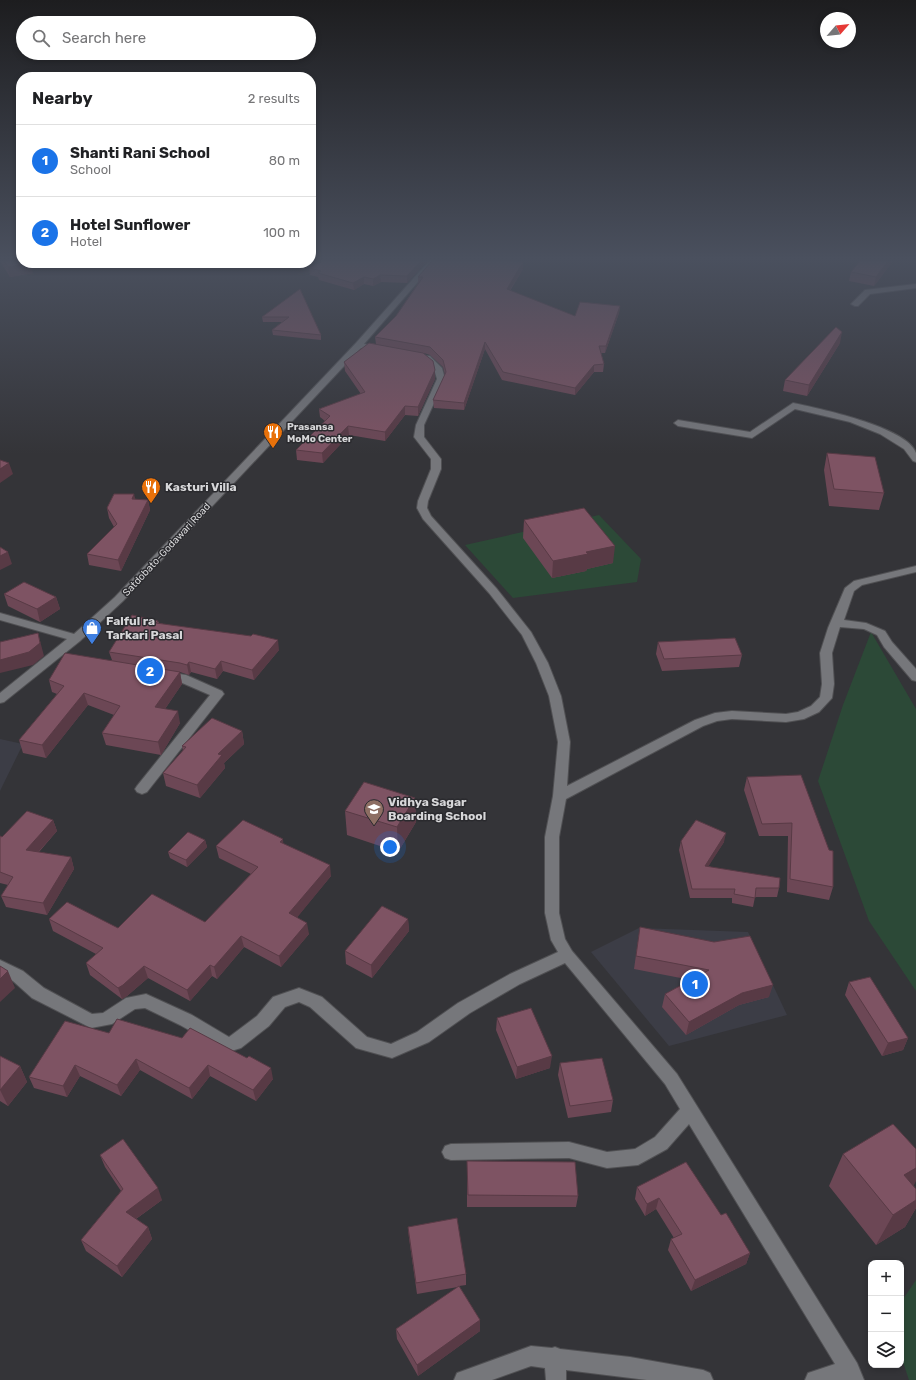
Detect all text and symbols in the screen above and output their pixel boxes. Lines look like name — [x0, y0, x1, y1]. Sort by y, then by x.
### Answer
north arrow — [820, 12, 856, 48]
search box — [16, 16, 316, 60]
icon: search — [30, 27, 52, 49]
text: Search here — [62, 29, 146, 47]
text: Nearby — [32, 88, 93, 108]
text: 2 results — [248, 91, 300, 106]
text: Shanti Rani School — [70, 144, 210, 162]
text: 1 — [42, 153, 48, 168]
text: 80 m — [269, 153, 300, 168]
text: School — [70, 162, 111, 177]
text: Hotel Sunflower — [70, 216, 190, 234]
text: 2 — [41, 225, 49, 240]
text: 100 m — [263, 225, 300, 240]
text: Hotel — [70, 234, 102, 249]
restaurant icon: Prasansa MoMo Center — [262, 421, 284, 449]
place label: Prasansa MoMo Center — [287, 421, 353, 445]
restaurant icon: Kasturi Villa — [140, 476, 162, 504]
place label: Kasturi Villa — [165, 480, 237, 494]
street label: Satdobato-Godawari Road — [120, 501, 213, 599]
place label: Falful ra Tarkari Pasal — [106, 614, 183, 642]
shop icon: Falful ra Tarkari Pasal — [81, 617, 103, 645]
pin: 2 — [137, 656, 163, 686]
place label: Vidhya Sagar Boarding School — [388, 795, 486, 823]
school or university icon: Vidhya Sagar Boarding School — [363, 798, 385, 826]
your location — [380, 837, 400, 857]
pin: 1 — [682, 969, 708, 999]
map controls — [868, 1260, 904, 1368]
button: + — [868, 1260, 904, 1296]
button: − — [868, 1296, 904, 1332]
button: layers — [868, 1332, 904, 1368]

